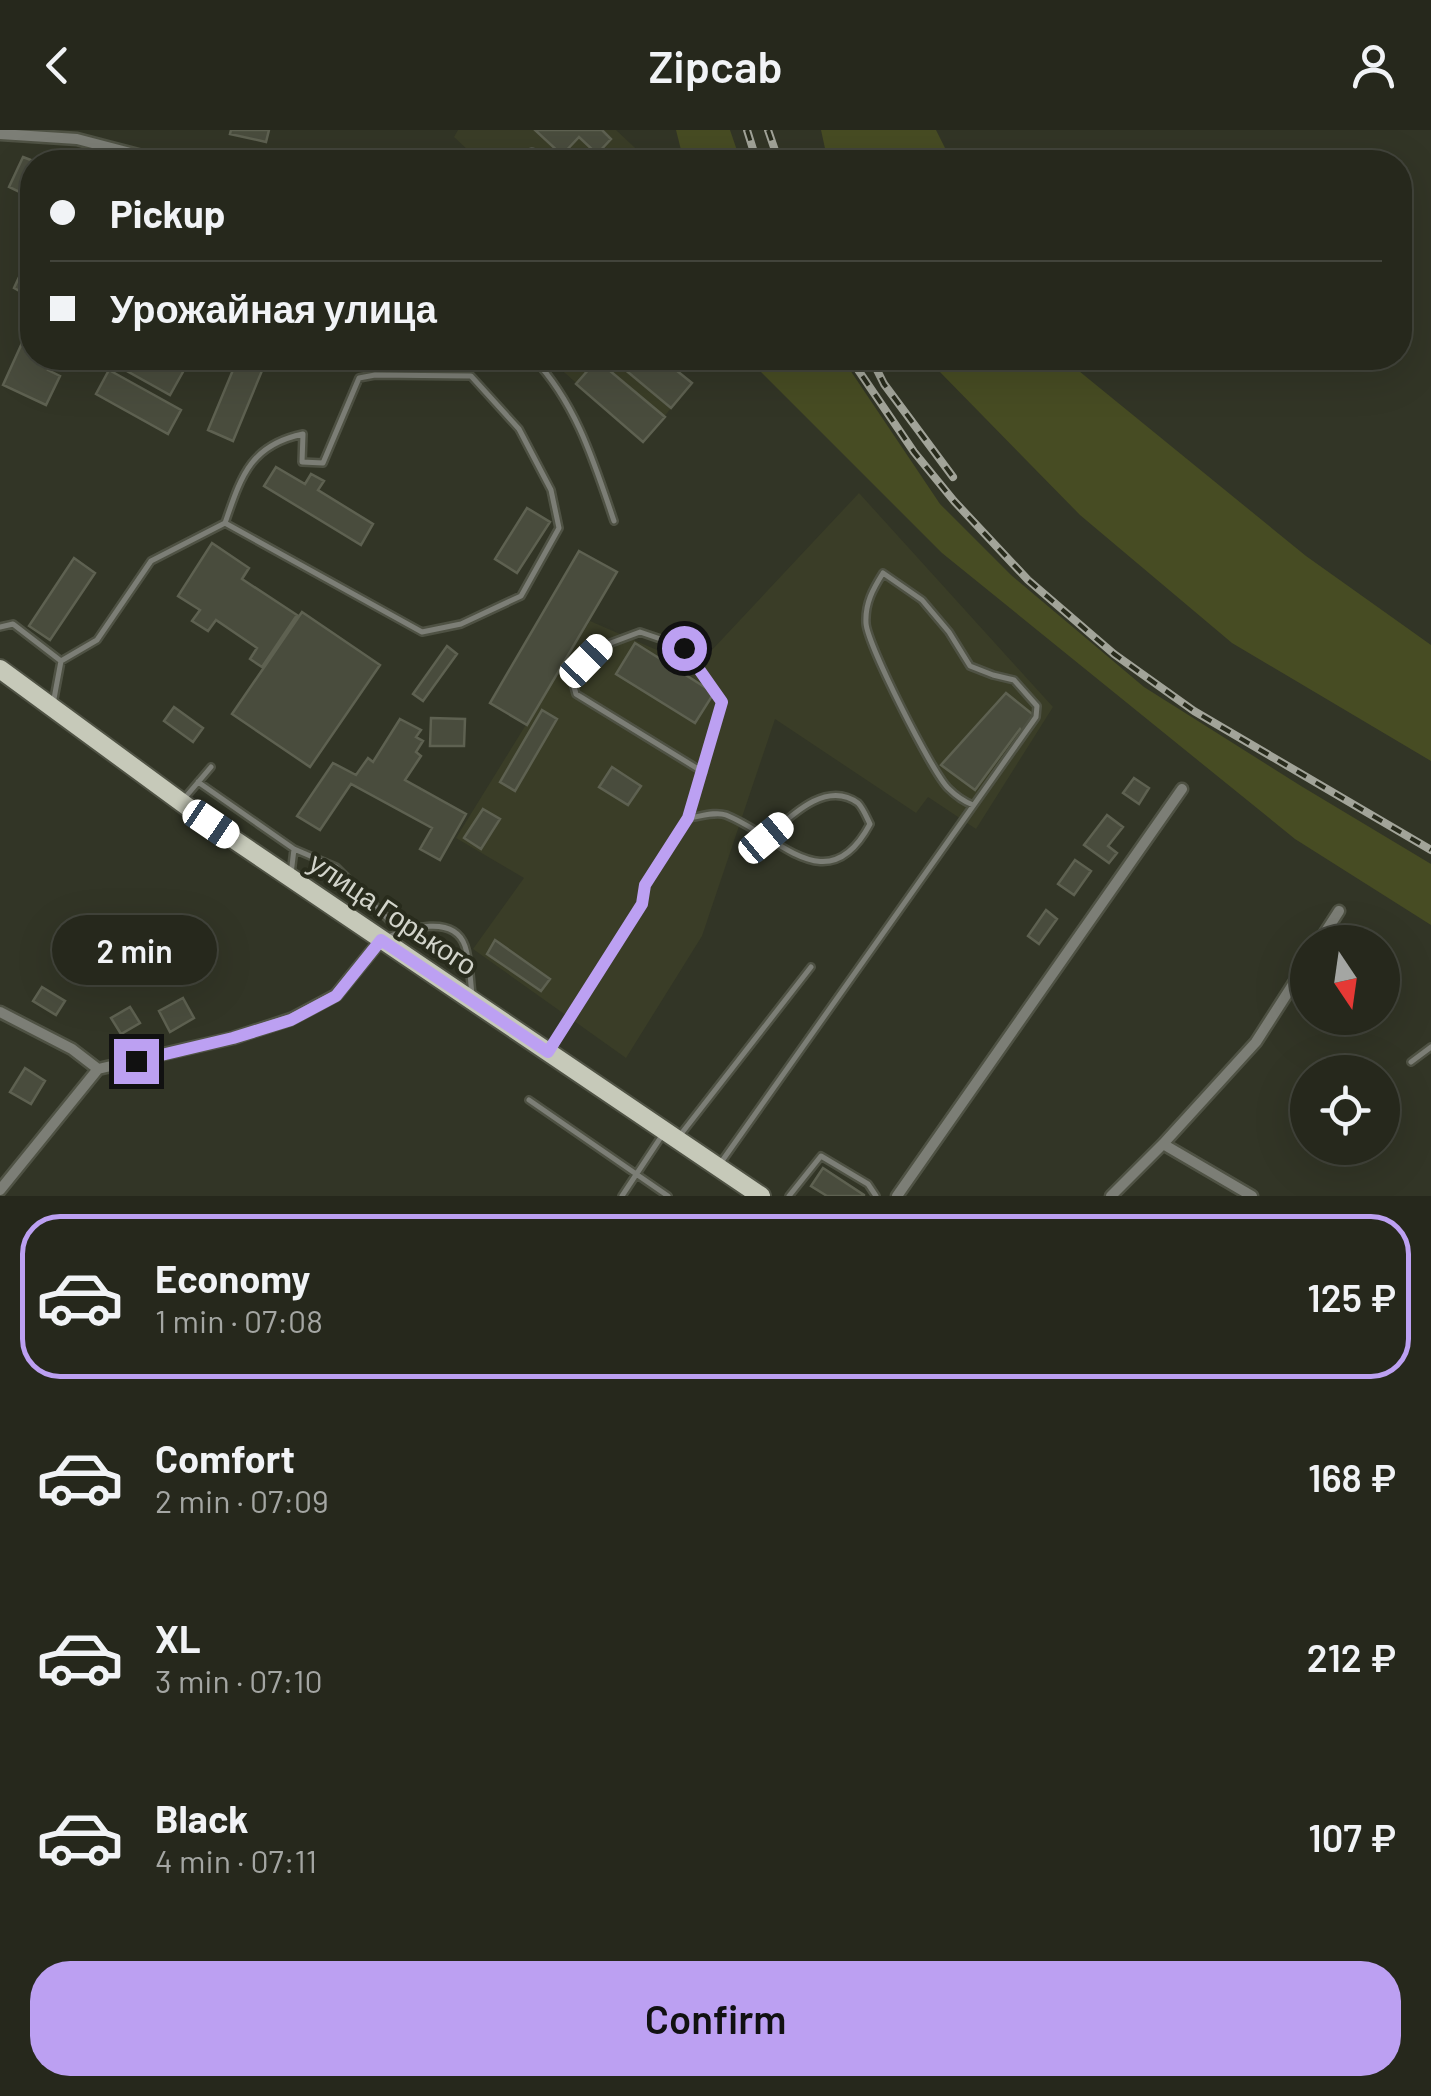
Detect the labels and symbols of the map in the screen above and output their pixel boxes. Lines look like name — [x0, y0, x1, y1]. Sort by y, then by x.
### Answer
route start — [662, 626, 707, 671]
car — [554, 629, 618, 693]
car — [178, 795, 244, 853]
car — [733, 807, 799, 869]
street label: улица Горького — [303, 845, 484, 982]
callout: 2 min — [54, 916, 218, 986]
north arrow — [1290, 925, 1400, 1035]
route end — [114, 1039, 159, 1084]

